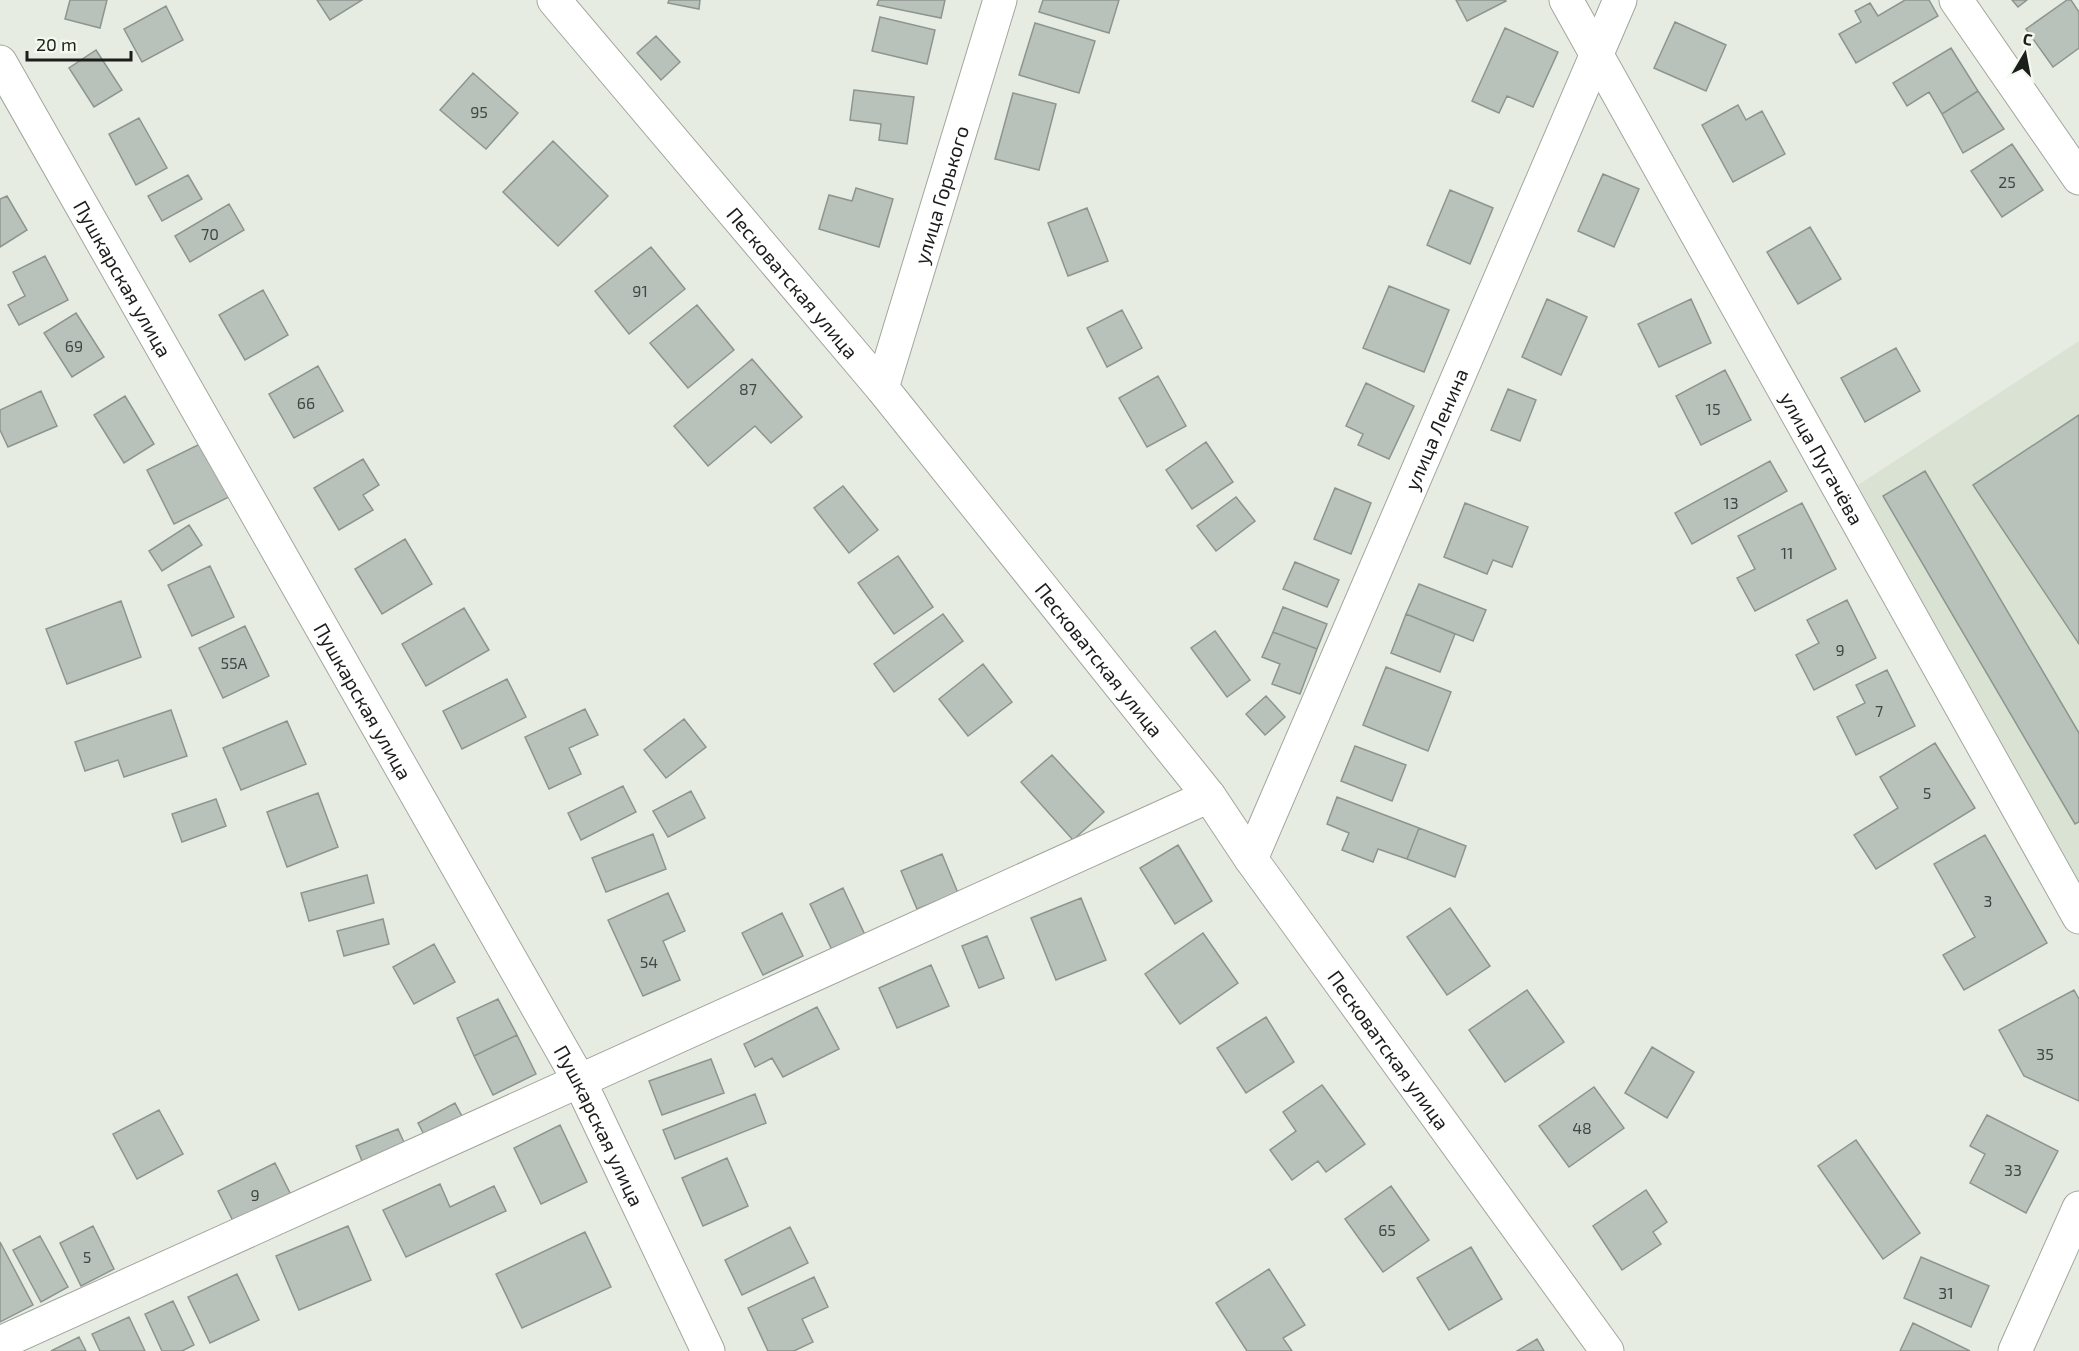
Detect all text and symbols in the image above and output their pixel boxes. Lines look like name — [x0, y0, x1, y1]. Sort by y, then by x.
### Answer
scale bar — [27, 24, 130, 62]
north arrow — [1995, 24, 2055, 84]
text: С — [2021, 29, 2034, 49]
text: 20 m — [36, 33, 77, 55]
house number: 95 — [470, 102, 488, 121]
street label: улица Горького — [908, 123, 973, 267]
house number: 25 — [1998, 172, 2016, 191]
street label: Пушкарская улица — [69, 196, 177, 361]
street label: Песковатская улица — [722, 202, 864, 363]
house number: 70 — [201, 224, 219, 243]
house number: 91 — [632, 281, 648, 300]
house number: 69 — [65, 336, 83, 355]
street label: улица Ленина — [1399, 364, 1472, 494]
house number: 87 — [739, 379, 757, 398]
street label: улица Пугачёва — [1775, 388, 1869, 529]
house number: 66 — [297, 393, 315, 412]
house number: 15 — [1706, 399, 1720, 418]
house number: 13 — [1723, 493, 1739, 512]
house number: 11 — [1781, 543, 1793, 562]
street label: Песковатская улица — [1031, 578, 1169, 741]
street label: Пушкарская улица — [309, 618, 417, 784]
house number: 9 — [1835, 640, 1845, 659]
house number: 55А — [220, 653, 248, 672]
house number: 7 — [1875, 701, 1883, 720]
house number: 5 — [1923, 783, 1931, 802]
house number: 3 — [1984, 891, 1992, 910]
house number: 54 — [640, 952, 658, 971]
street label: Песковатская улица — [1323, 965, 1455, 1134]
street label: Пушкарская улица — [550, 1041, 649, 1210]
house number: 35 — [2036, 1044, 2054, 1063]
house number: 48 — [1572, 1118, 1592, 1137]
house number: 33 — [2004, 1160, 2022, 1179]
house number: 9 — [250, 1185, 260, 1204]
house number: 65 — [1378, 1220, 1396, 1239]
house number: 5 — [83, 1247, 91, 1266]
house number: 31 — [1938, 1283, 1954, 1302]

